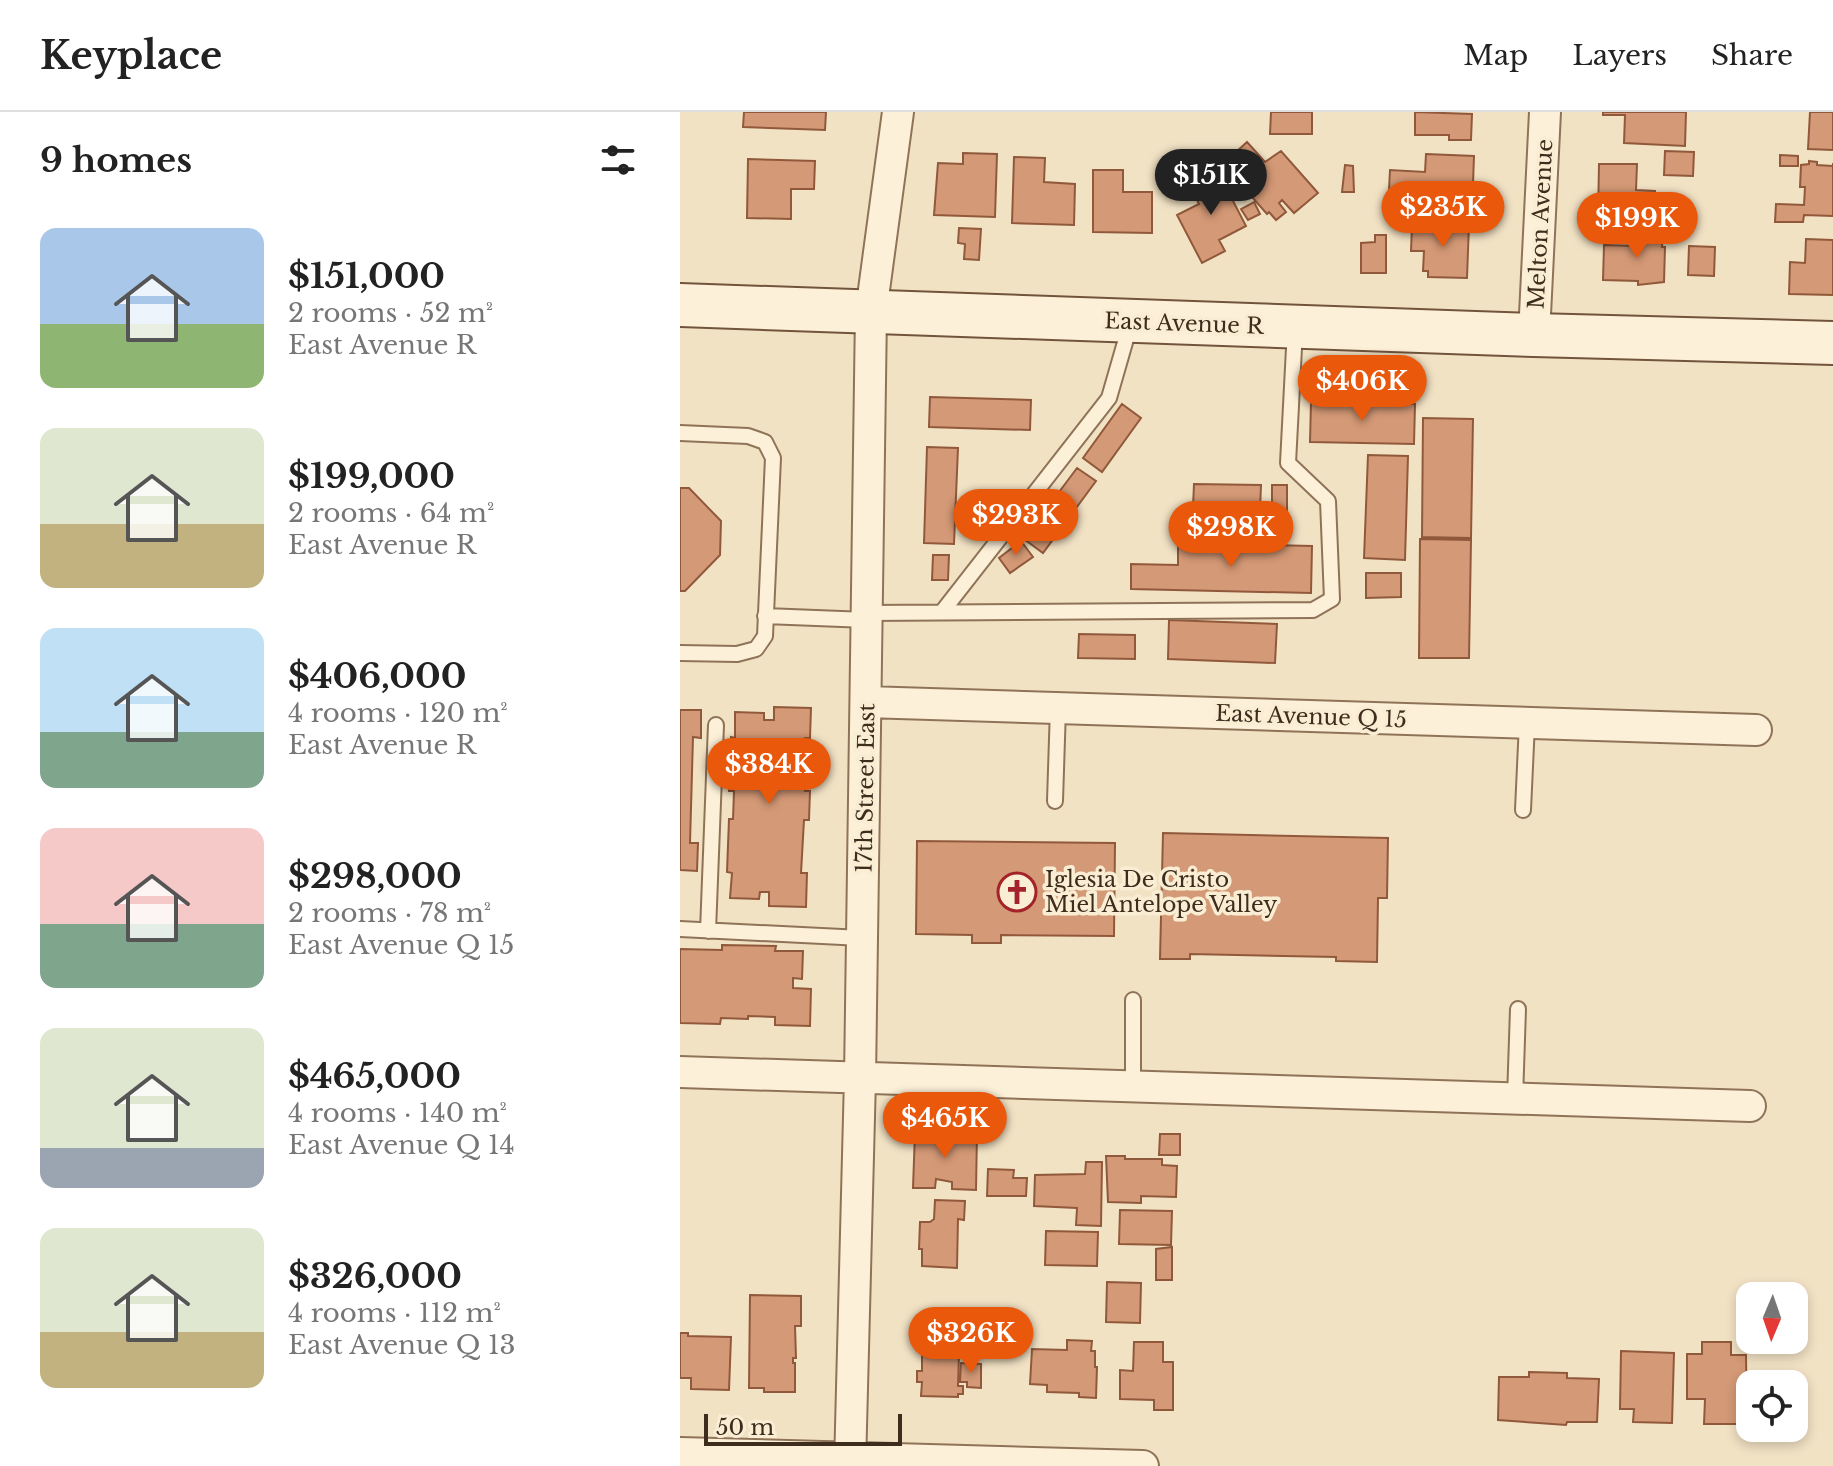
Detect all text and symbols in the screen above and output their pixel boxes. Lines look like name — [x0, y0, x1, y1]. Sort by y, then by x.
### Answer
text: Keyplace — [40, 32, 222, 79]
text: Map — [1463, 38, 1528, 73]
text: Layers — [1572, 38, 1667, 73]
text: Share — [1711, 38, 1793, 73]
icon: filters — [596, 138, 640, 182]
street label: Melton Avenue — [1523, 138, 1558, 310]
text: 9 homes — [40, 139, 192, 181]
pin: $151K — [1155, 149, 1267, 217]
text: $151K — [1173, 159, 1249, 191]
pin: $235K — [1387, 181, 1499, 249]
text: $235K — [1399, 191, 1487, 223]
pin: $199K — [1581, 192, 1693, 260]
text: $199K — [1595, 202, 1679, 234]
text: $151,000 — [288, 255, 445, 297]
icon: home — [104, 260, 200, 356]
text: 2 rooms · 52 m² — [288, 297, 493, 329]
street label: East Avenue R — [1104, 307, 1265, 340]
text: East Avenue R — [288, 329, 476, 361]
pin: $406K — [1306, 355, 1418, 423]
text: $406K — [1316, 365, 1408, 397]
text: $199,000 — [288, 455, 455, 497]
icon: home — [104, 460, 200, 556]
pin: $293K — [960, 489, 1072, 557]
text: 2 rooms · 64 m² — [288, 497, 494, 529]
text: $293K — [971, 499, 1061, 531]
pin: $298K — [1175, 501, 1287, 569]
text: $298K — [1186, 511, 1276, 543]
text: East Avenue R — [288, 529, 476, 561]
text: $406,000 — [288, 655, 466, 697]
icon: home — [104, 660, 200, 756]
text: 4 rooms · 120 m² — [288, 697, 508, 729]
street label: East Avenue Q 15 — [1215, 700, 1407, 733]
street label: 17th Street East — [851, 702, 880, 873]
text: East Avenue R — [288, 729, 476, 761]
pin: $384K — [713, 738, 825, 806]
text: $384K — [725, 748, 813, 780]
text: $298,000 — [288, 855, 462, 897]
icon: home — [104, 860, 200, 956]
place label: Iglesia De Cristo Miel Antelope Valley — [1045, 866, 1277, 918]
church icon: Iglesia De Cristo Miel Antelope Valley — [996, 871, 1038, 913]
text: 2 rooms · 78 m² — [288, 897, 491, 929]
text: East Avenue Q 15 — [288, 929, 514, 961]
text: $465,000 — [288, 1055, 461, 1097]
icon: home — [104, 1060, 200, 1156]
pin: $465K — [889, 1092, 1001, 1160]
text: 4 rooms · 140 m² — [288, 1097, 507, 1129]
text: $465K — [901, 1102, 989, 1134]
text: East Avenue Q 14 — [288, 1129, 515, 1161]
text: $326,000 — [288, 1255, 462, 1297]
icon: home — [104, 1260, 200, 1356]
north arrow — [1736, 1282, 1808, 1354]
map controls — [1736, 1282, 1808, 1442]
text: 4 rooms · 112 m² — [288, 1297, 501, 1329]
pin: $326K — [915, 1307, 1027, 1375]
text: $326K — [926, 1317, 1016, 1349]
text: East Avenue Q 13 — [288, 1329, 516, 1361]
button: locate — [1736, 1370, 1808, 1442]
scale bar — [704, 1410, 902, 1446]
text: 50 m — [716, 1414, 774, 1441]

